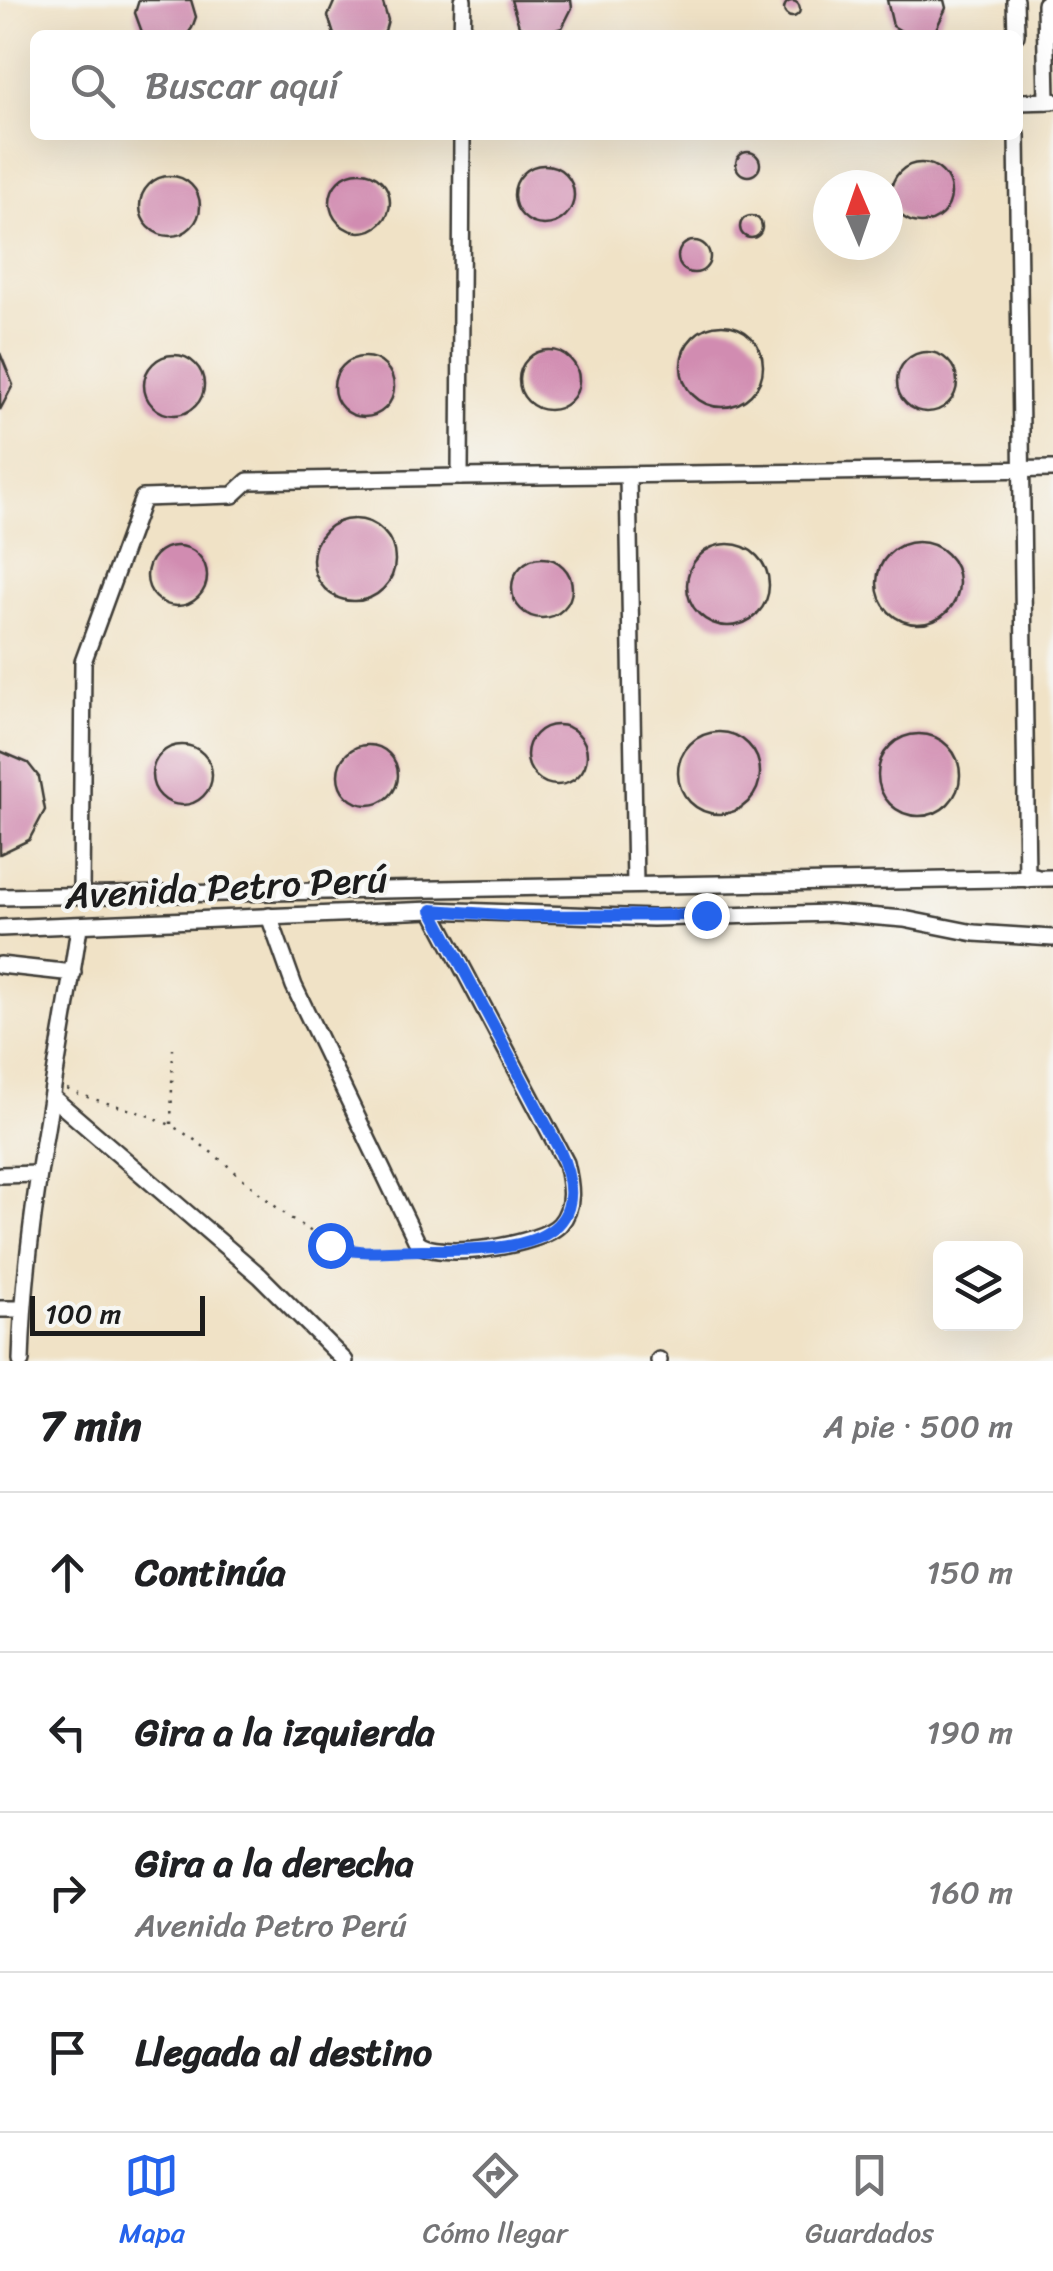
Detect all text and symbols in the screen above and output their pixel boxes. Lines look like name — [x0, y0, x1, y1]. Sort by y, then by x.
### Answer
search box — [30, 30, 1023, 140]
text: Buscar aquí — [145, 52, 339, 119]
icon: search — [65, 58, 120, 113]
north arrow — [813, 170, 903, 260]
street label: Avenida Petro Perú — [62, 846, 389, 929]
route end — [684, 893, 730, 939]
route start — [308, 1223, 354, 1269]
map controls — [933, 1241, 1023, 1331]
button: layers — [933, 1241, 1023, 1331]
text: 100 m — [45, 1289, 121, 1338]
scale bar — [30, 1291, 205, 1336]
text: 7 min — [40, 1389, 141, 1463]
text: A pie · 500 m — [823, 1398, 1013, 1455]
text: Continúa — [135, 1539, 286, 1606]
text: 150 m — [927, 1544, 1013, 1601]
icon: ahead — [40, 1545, 95, 1600]
text: Gira a la izquierda — [135, 1699, 435, 1766]
text: 190 m — [927, 1704, 1013, 1761]
icon: left — [40, 1705, 95, 1760]
text: Gira a la derecha — [135, 1830, 414, 1897]
text: 160 m — [928, 1864, 1013, 1921]
icon: right — [40, 1865, 95, 1920]
text: Avenida Petro Perú — [135, 1897, 407, 1954]
text: Llegada al destino — [135, 2019, 432, 2086]
icon: arrive — [40, 2025, 95, 2080]
tab: Mapa — [119, 2148, 185, 2257]
tab: Cómo llegar — [423, 2148, 567, 2257]
tab: Guardados — [805, 2148, 934, 2257]

